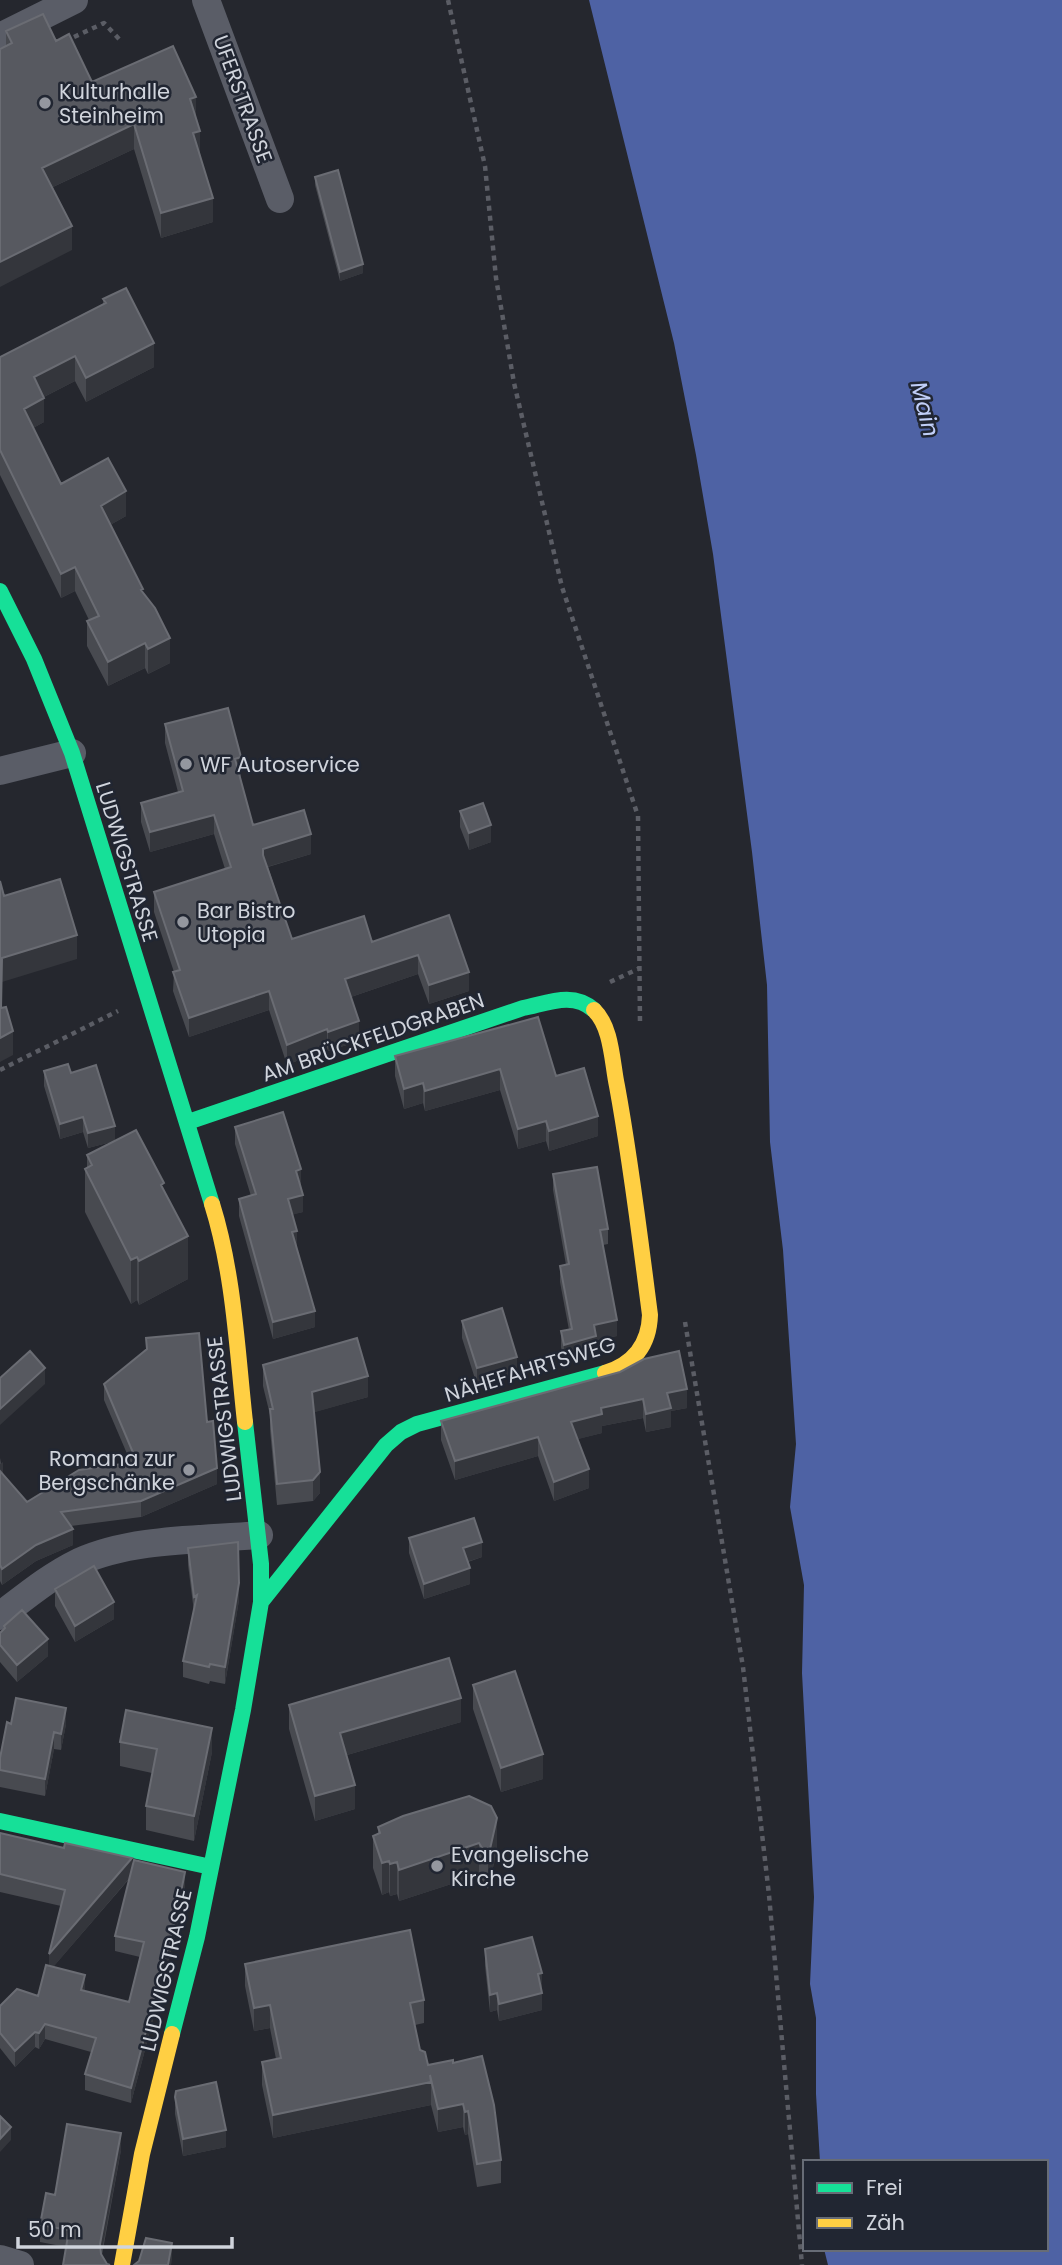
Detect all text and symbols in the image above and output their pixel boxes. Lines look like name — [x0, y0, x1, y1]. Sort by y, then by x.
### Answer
street label: UFERSTRASSE — [206, 31, 280, 167]
place label: Kulturhalle Steinheim — [59, 77, 170, 130]
marker: Kulturhalle Steinheim — [37, 95, 53, 111]
water label: Main — [903, 378, 947, 440]
place label: WF Autoservice — [200, 750, 360, 779]
marker: WF Autoservice — [178, 756, 194, 772]
street label: LUDWIGSTRASSE — [89, 778, 165, 946]
place label: Bar Bistro Utopia — [197, 896, 295, 949]
marker: Bar Bistro Utopia — [175, 914, 191, 930]
street label: AM BRÜCKFELDGRABEN — [258, 985, 488, 1089]
street label: NÄHEFAHRTSWEG — [441, 1329, 619, 1409]
street label: LUDWIGSTRASSE — [199, 1335, 249, 1503]
place label: Romana zur Bergschänke — [38, 1444, 175, 1497]
marker: Romana zur Bergschänke — [181, 1462, 197, 1478]
place label: Evangelische Kirche — [451, 1840, 589, 1893]
marker: Evangelische Kirche — [429, 1858, 445, 1874]
street label: LUDWIGSTRASSE — [133, 1886, 199, 2054]
legend — [803, 2160, 1048, 2251]
text: Frei — [866, 2173, 903, 2202]
scale bar — [18, 2206, 231, 2250]
text: Zäh — [866, 2208, 905, 2237]
text: 50 m — [28, 2215, 82, 2244]

